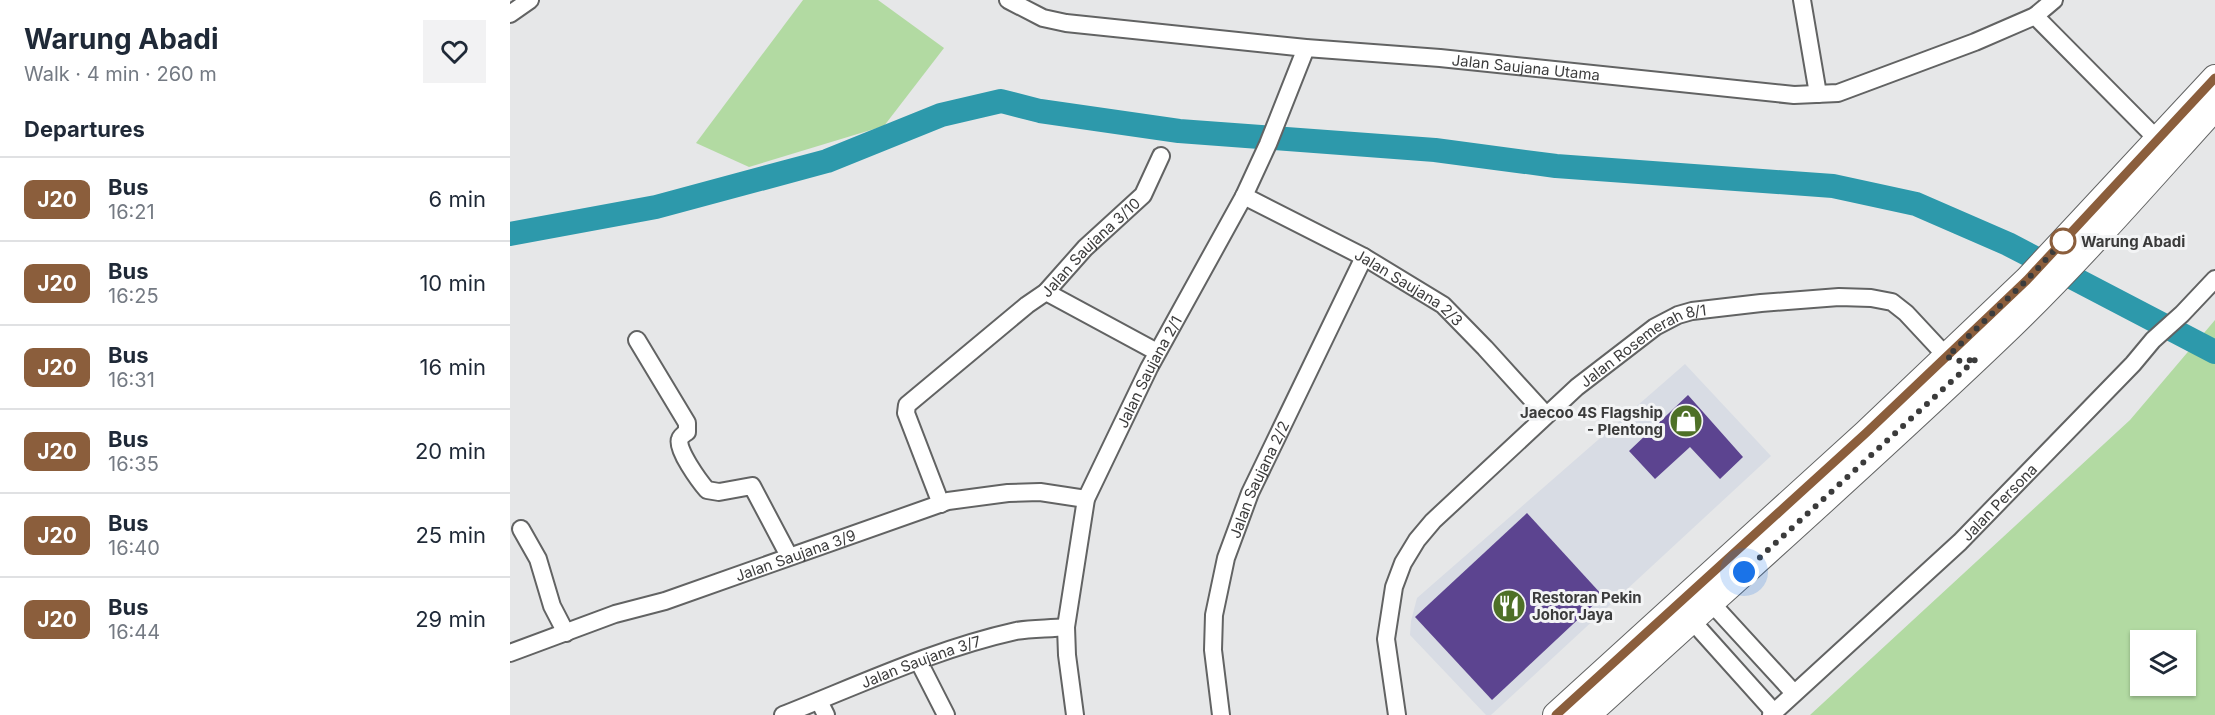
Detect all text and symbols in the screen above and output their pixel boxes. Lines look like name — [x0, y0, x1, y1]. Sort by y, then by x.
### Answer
button: heart — [423, 20, 486, 83]
text: Warung Abadi — [24, 22, 219, 56]
street label: Jalan Saujana Utama — [1451, 50, 1601, 84]
text: Walk · 4 min · 260 m — [24, 62, 217, 86]
text: Departures — [24, 116, 145, 142]
text: Bus — [108, 174, 149, 200]
text: 6 min — [429, 186, 486, 212]
text: J20 — [37, 187, 77, 212]
street label: Jalan Saujana 3/10 — [1037, 193, 1144, 301]
text: 16:21 — [108, 200, 155, 224]
marker: Warung Abadi — [2050, 228, 2076, 254]
place label: Warung Abadi — [2081, 232, 2185, 251]
street label: Jalan Saujana 2/3 — [1352, 245, 1467, 330]
text: Bus — [108, 258, 149, 284]
text: 10 min — [419, 270, 486, 296]
text: J20 — [37, 271, 77, 296]
text: 16:25 — [108, 284, 159, 308]
street label: Jalan Rosemerah 8/1 — [1576, 300, 1707, 391]
street label: Jalan Saujana 2/1 — [1112, 312, 1185, 431]
text: Bus — [108, 342, 149, 368]
text: 16 min — [420, 354, 486, 380]
text: J20 — [37, 355, 77, 380]
text: 16:31 — [108, 368, 155, 392]
place label: Jaecoo 4S Flagship - Plentong — [1520, 403, 1663, 439]
shop icon: Jaecoo 4S Flagship - Plentong — [1668, 403, 1704, 439]
street label: Jalan Saujana 2/2 — [1225, 418, 1293, 541]
text: Bus — [108, 426, 149, 452]
text: 20 min — [415, 438, 486, 464]
text: J20 — [37, 439, 77, 464]
text: 16:35 — [108, 452, 159, 476]
street label: Jalan Persona — [1957, 459, 2041, 545]
text: Bus — [108, 510, 149, 536]
text: 25 min — [415, 522, 486, 548]
text: J20 — [37, 523, 77, 548]
street label: Jalan Saujana 3/9 — [733, 525, 858, 585]
text: 16:40 — [108, 536, 160, 560]
your location — [1729, 557, 1759, 587]
restaurant icon: Restoran Pekin Johor Jaya — [1491, 588, 1527, 624]
place label: Restoran Pekin Johor Jaya — [1532, 588, 1642, 624]
text: Bus — [108, 594, 149, 620]
text: 29 min — [415, 606, 486, 632]
text: J20 — [37, 607, 77, 632]
text: 16:44 — [108, 620, 160, 644]
map controls — [2130, 630, 2196, 696]
button: layers — [2130, 630, 2196, 696]
street label: Jalan Saujana 3/7 — [858, 631, 983, 692]

